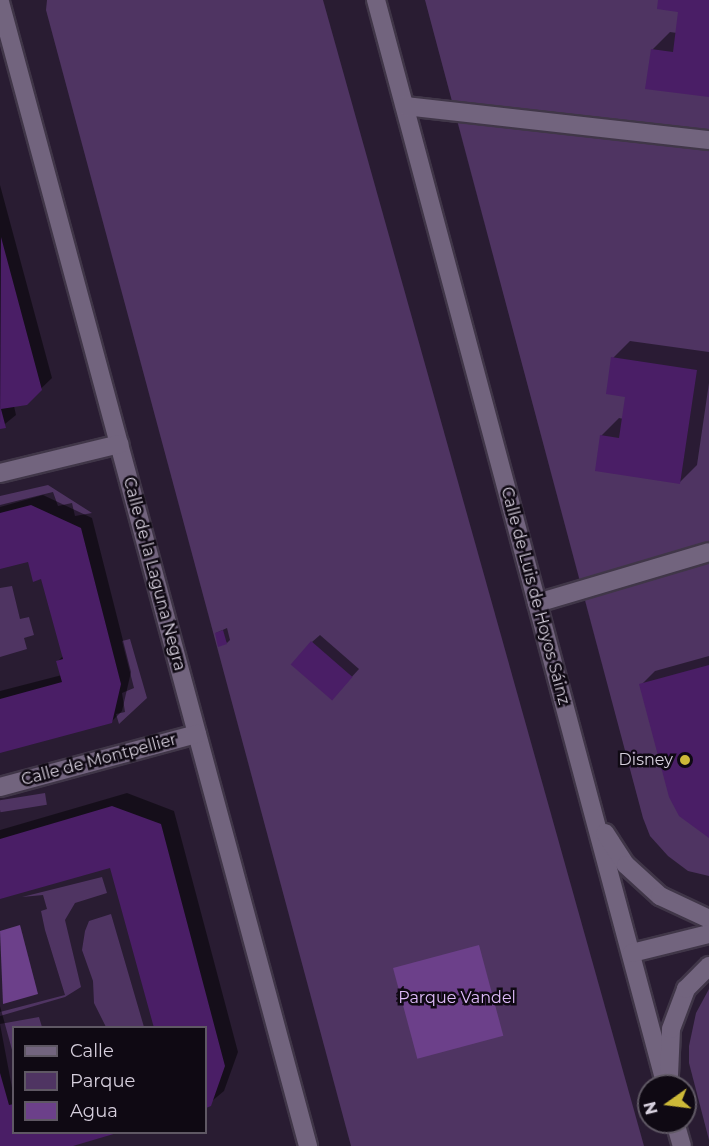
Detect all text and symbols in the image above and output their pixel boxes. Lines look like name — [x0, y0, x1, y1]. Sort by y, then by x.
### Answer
street label: Calle de la Laguna Negra — [119, 475, 189, 673]
street label: Calle de Luis de Hoyos Sáinz — [497, 485, 573, 707]
street label: Calle de Montpellier — [19, 730, 179, 790]
place label: Disney — [619, 750, 673, 770]
marker: Disney — [678, 753, 692, 767]
park label: Parque Vandel — [398, 988, 516, 1008]
legend — [12, 1026, 207, 1134]
text: Calle — [70, 1040, 114, 1062]
text: Parque — [70, 1070, 135, 1092]
north arrow — [637, 1074, 697, 1134]
text: N — [640, 1099, 662, 1117]
text: Agua — [70, 1100, 118, 1122]

